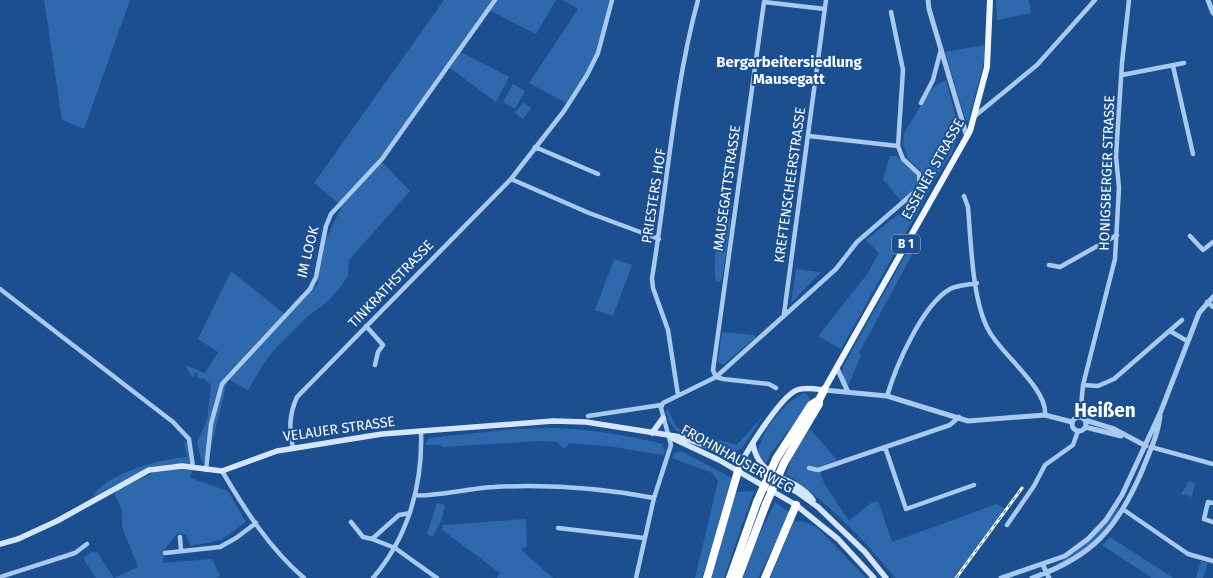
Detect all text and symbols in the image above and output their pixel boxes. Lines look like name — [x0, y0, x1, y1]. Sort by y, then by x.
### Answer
district label: Bergarbeitersiedlung Mausegatt — [716, 53, 862, 88]
street label: HONIGSBERGER STRASSE — [1096, 95, 1118, 251]
street label: KREFTENSCHEERSTRASSE — [771, 106, 809, 264]
street label: ESSENER STRASSE — [898, 116, 968, 222]
street label: MAUSEGATTSTRASSE — [710, 124, 744, 252]
street label: PRIESTERS HOF — [638, 147, 670, 245]
street label: IM LOOK — [293, 224, 323, 280]
road number: B 1 — [892, 234, 920, 253]
street label: TINKRATHSTRASSE — [345, 237, 437, 331]
district label: Heißen — [1074, 399, 1136, 422]
street label: VELAUER STRASSE — [282, 413, 396, 445]
street label: FROHNHAUSER WEG — [678, 421, 796, 497]

